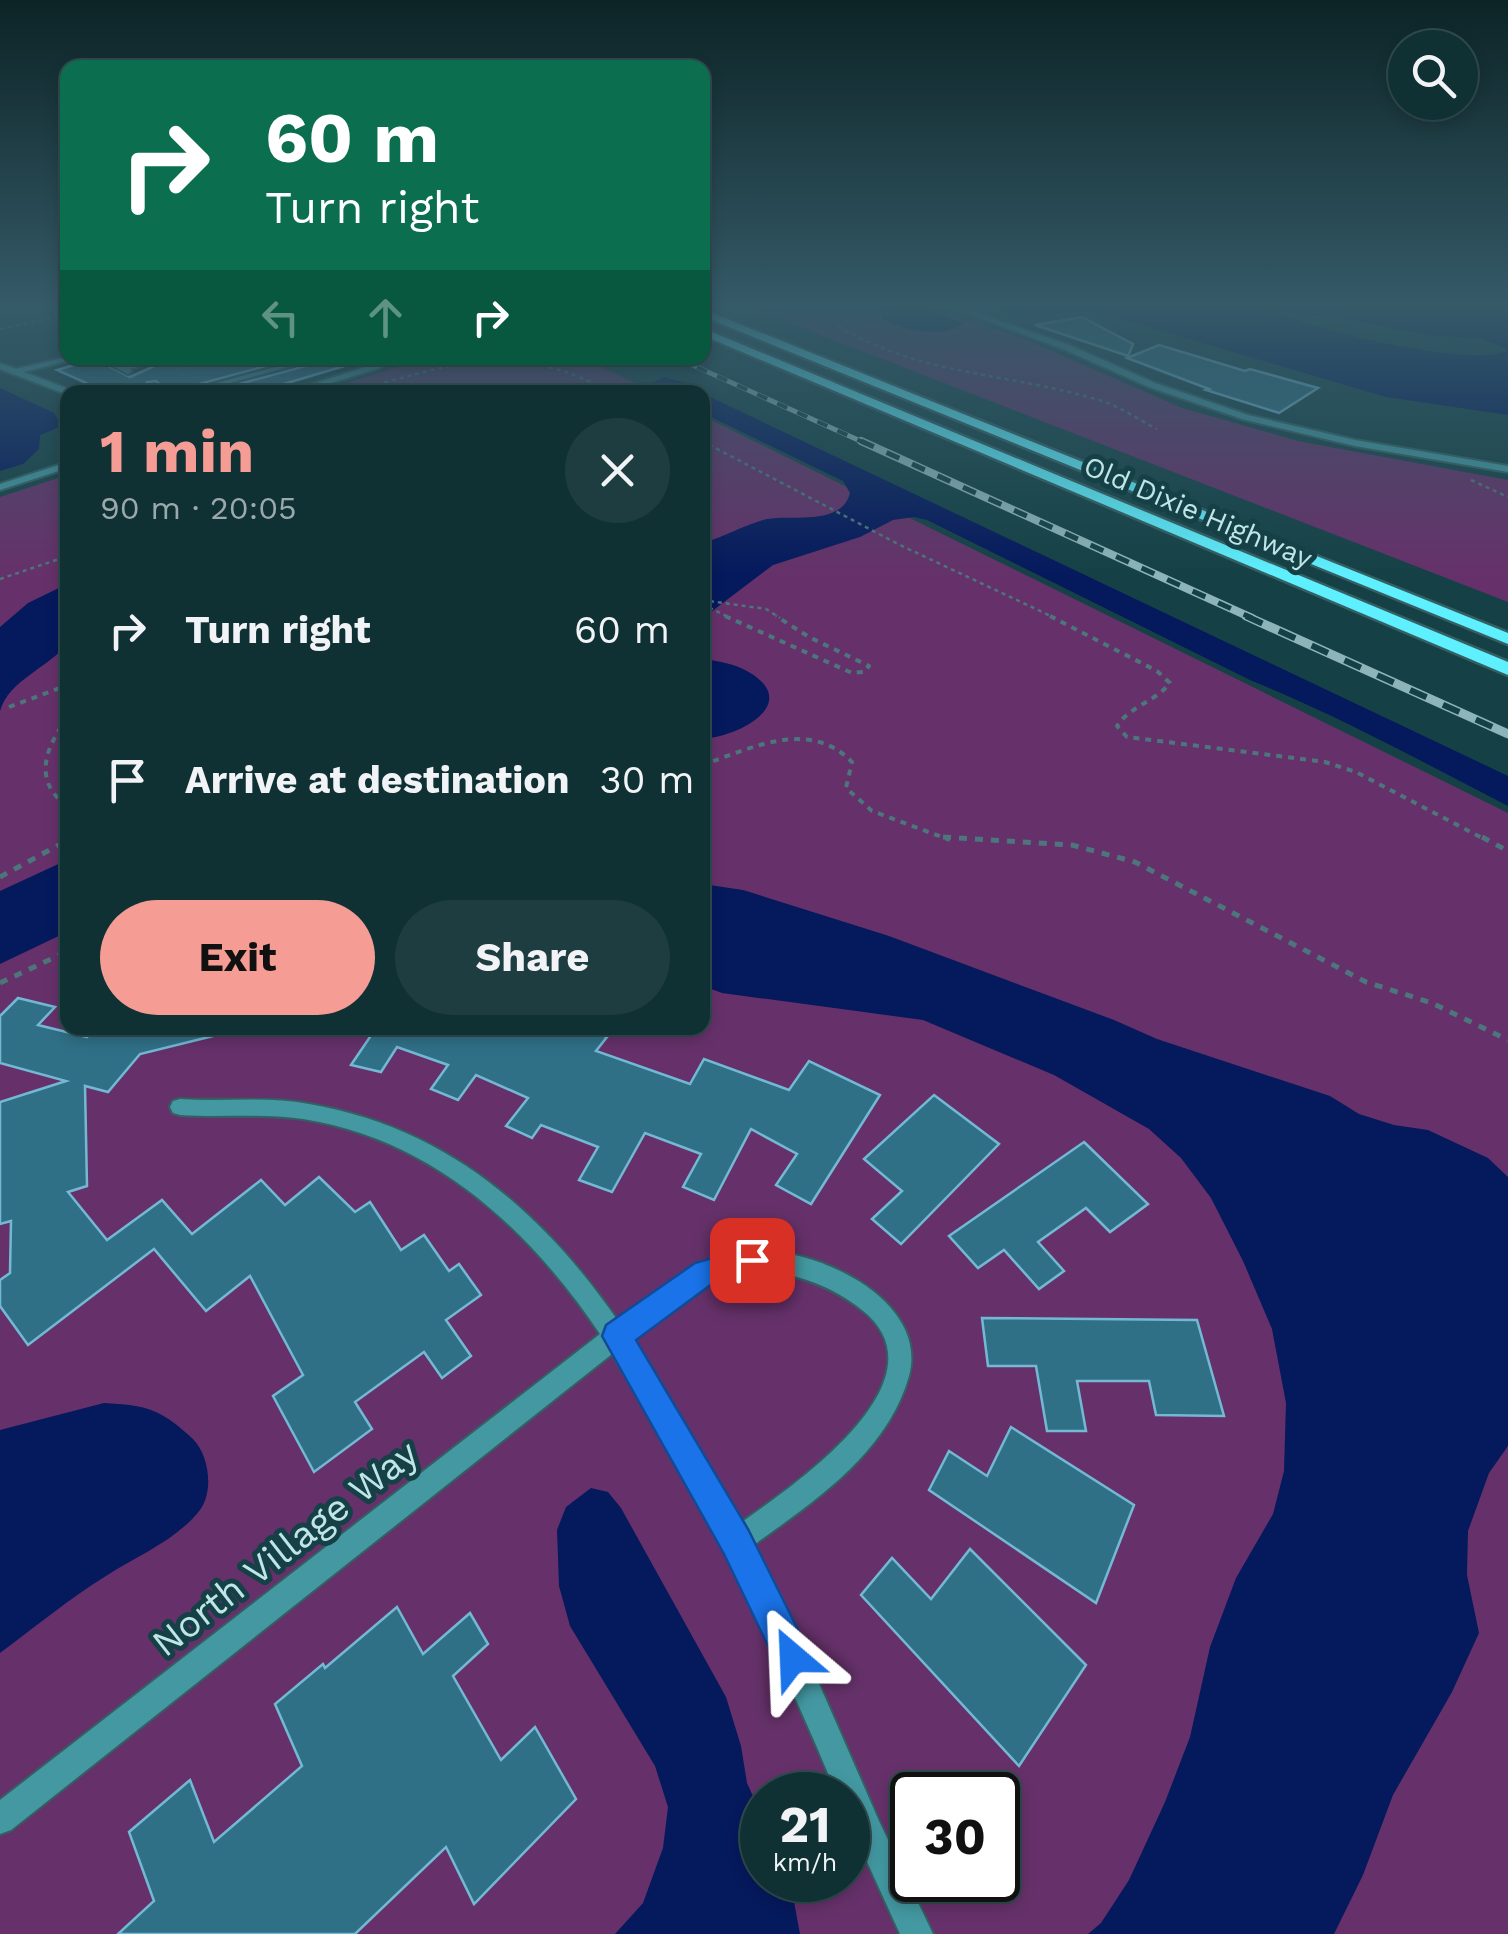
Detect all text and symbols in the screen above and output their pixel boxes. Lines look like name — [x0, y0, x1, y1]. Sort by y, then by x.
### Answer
map controls — [1388, 30, 1478, 120]
button: search — [1388, 30, 1478, 120]
text: 60 m — [265, 97, 439, 179]
icon: right — [100, 100, 230, 230]
text: Turn right — [265, 181, 479, 234]
icon: left — [253, 290, 308, 345]
icon: ahead — [358, 290, 413, 345]
icon: right — [463, 290, 518, 345]
text: 1 min — [100, 416, 254, 487]
button: close — [565, 418, 670, 523]
street label: Old Dixie Highway — [1079, 449, 1318, 575]
text: 90 m · 20:05 — [100, 489, 297, 527]
icon: right — [100, 603, 155, 658]
text: Turn right — [185, 608, 371, 652]
text: 60 m — [574, 608, 670, 652]
icon: arrive — [100, 753, 155, 808]
text: Arrive at destination — [185, 758, 570, 802]
text: 30 m — [600, 758, 695, 802]
button: Exit — [100, 900, 375, 1015]
button: Share — [395, 900, 670, 1015]
pin — [710, 1218, 795, 1303]
icon: arrive — [725, 1233, 780, 1288]
street label: North Village Way — [144, 1431, 427, 1665]
position arrow — [741, 1606, 845, 1710]
speed limit sign: 30 — [890, 1772, 1020, 1902]
text: 21 — [779, 1795, 831, 1854]
text: km/h — [773, 1848, 837, 1877]

